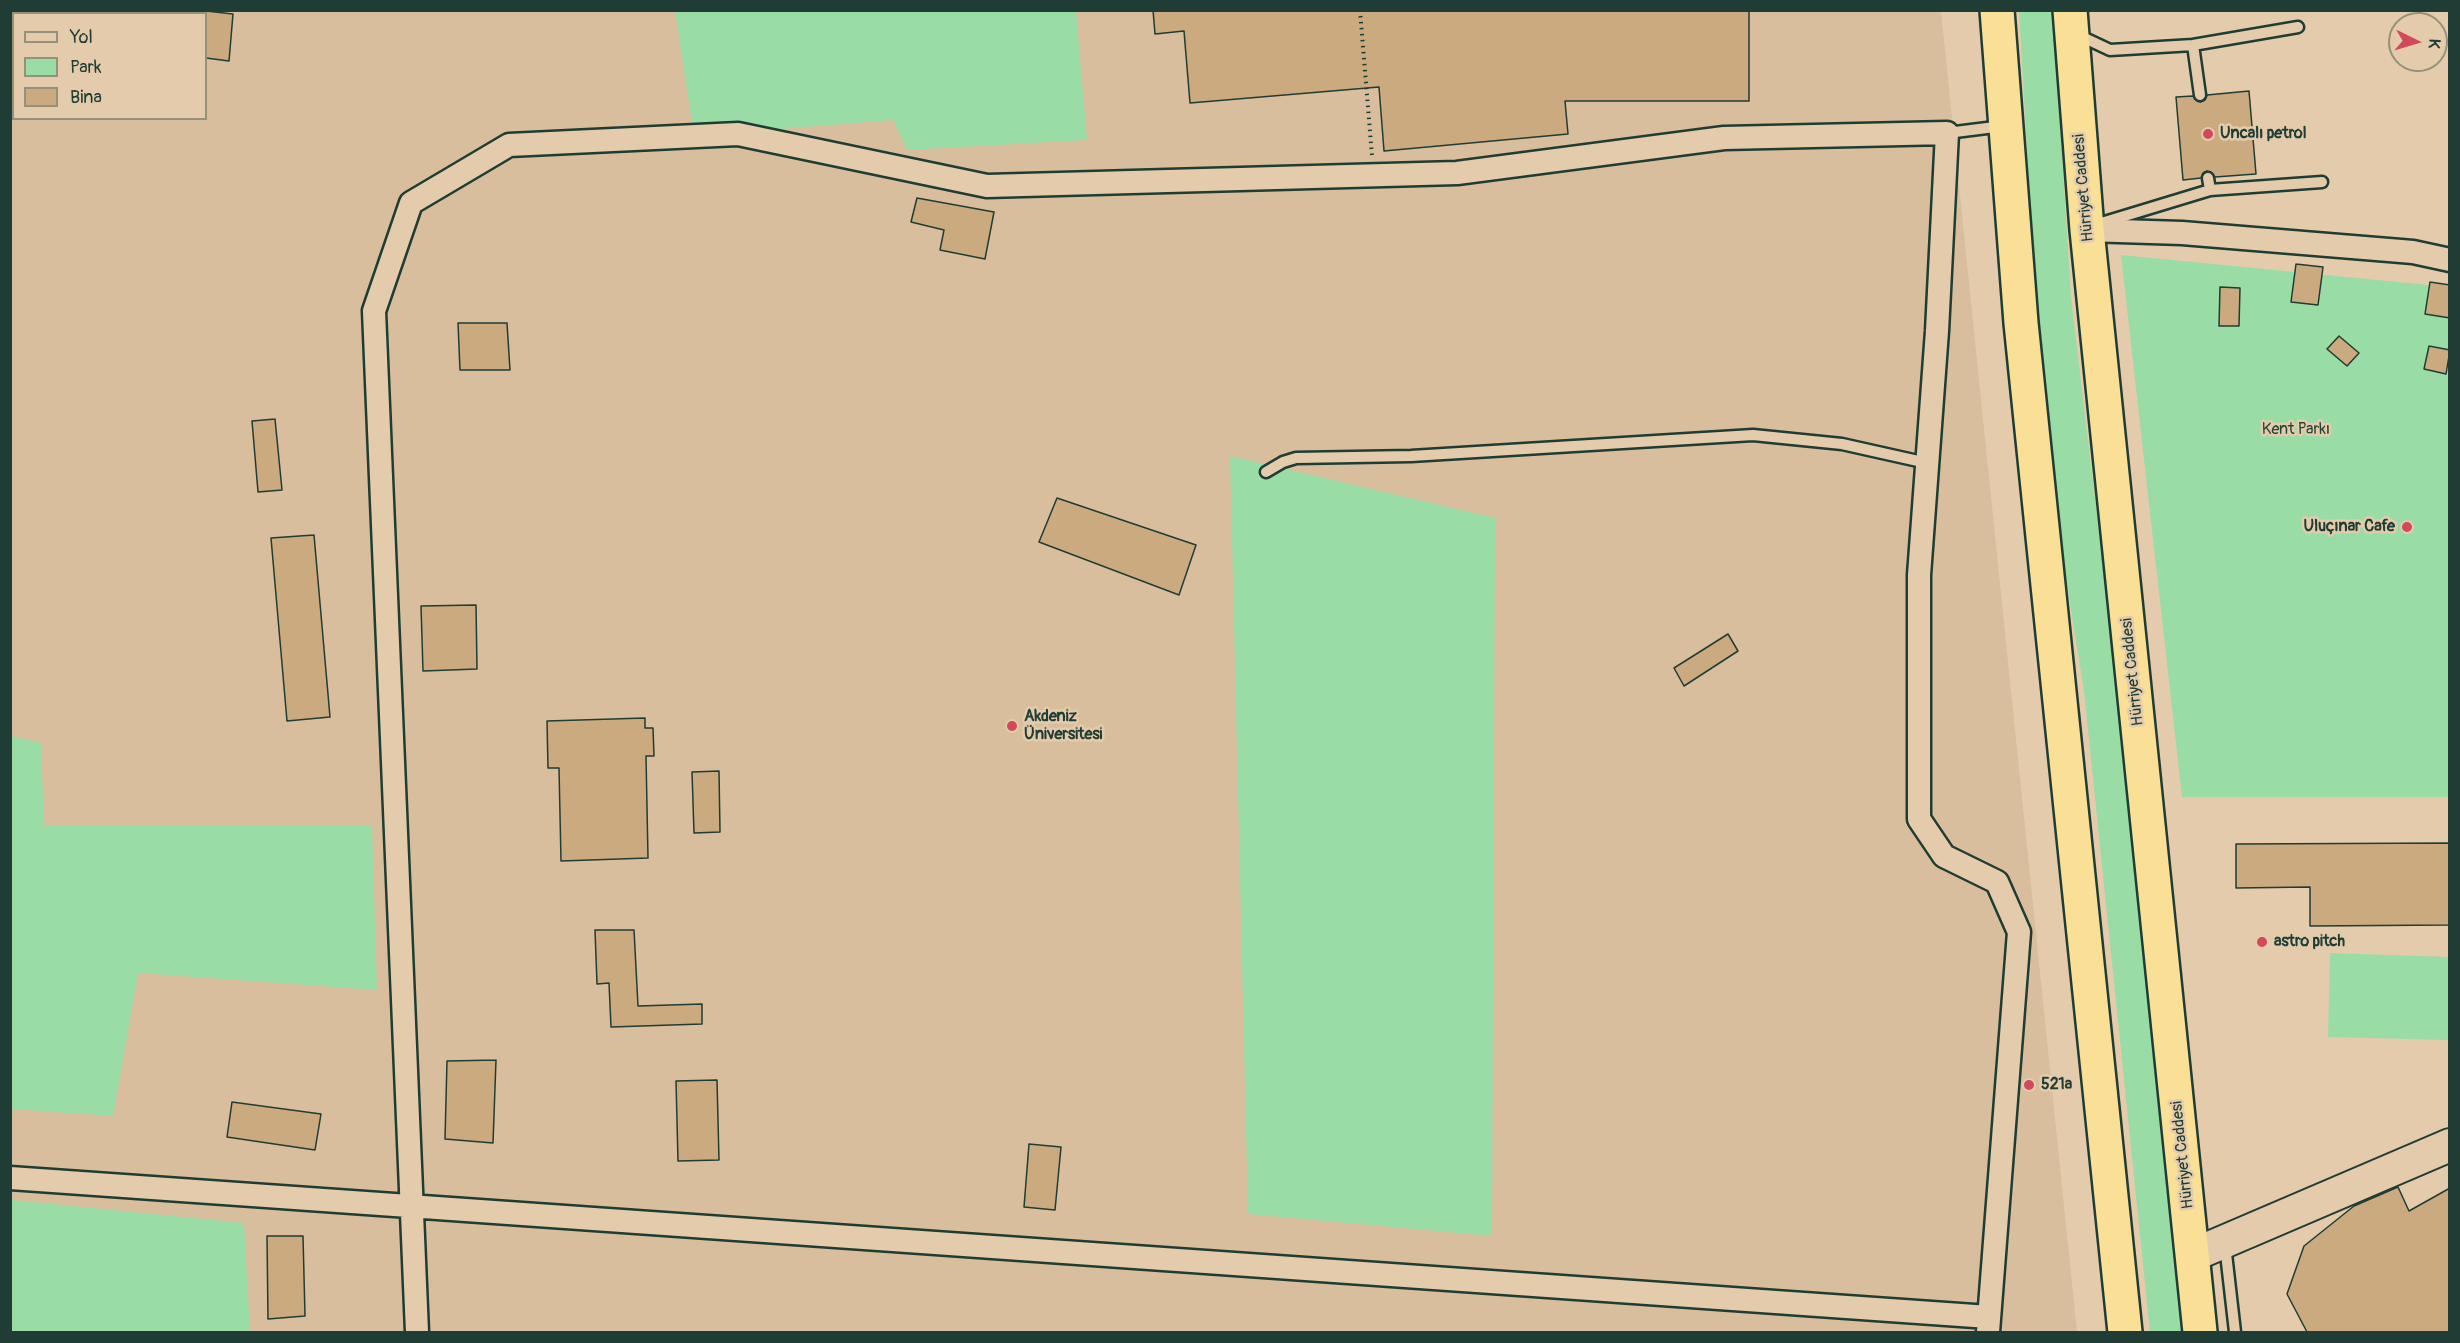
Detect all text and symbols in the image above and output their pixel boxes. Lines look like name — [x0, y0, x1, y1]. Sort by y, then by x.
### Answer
legend — [12, 12, 207, 120]
north arrow — [2388, 12, 2448, 72]
text: Yol — [70, 26, 93, 49]
text: K — [2424, 38, 2444, 49]
text: Park — [70, 56, 102, 79]
text: Bina — [70, 86, 102, 109]
place label: Uncalı petrol — [2220, 124, 2306, 144]
marker: Uncalı petrol — [2201, 127, 2215, 141]
street label: Hürriyet Caddesi — [2070, 133, 2098, 243]
park label: Kent Parkı — [2262, 420, 2330, 440]
place label: Uluçınar Cafe — [2304, 517, 2395, 537]
marker: Uluçınar Cafe — [2400, 520, 2414, 534]
street label: Hürriyet Caddesi — [2118, 617, 2148, 727]
place label: Akdeniz Üniversitesi — [1024, 707, 1102, 745]
marker: Akdeniz Üniversitesi — [1005, 719, 1019, 733]
place label: astro pitch — [2274, 932, 2345, 952]
marker: astro pitch — [2255, 935, 2269, 949]
place label: 521a — [2041, 1075, 2072, 1095]
marker: 521a — [2022, 1078, 2036, 1092]
street label: Hürriyet Caddesi — [2168, 1100, 2198, 1210]

